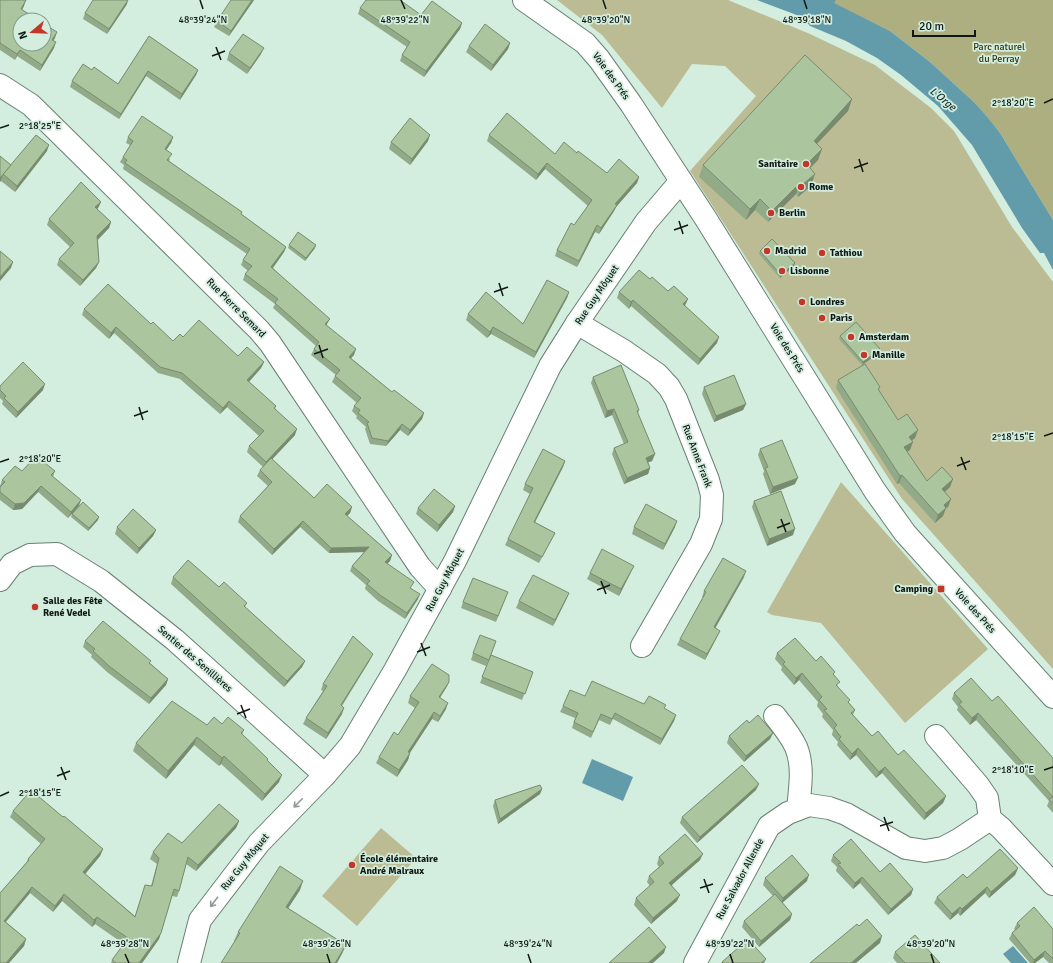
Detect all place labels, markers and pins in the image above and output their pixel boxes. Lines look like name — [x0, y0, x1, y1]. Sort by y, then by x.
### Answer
place label: Sanitaire — [758, 158, 798, 170]
marker: Sanitaire — [801, 159, 811, 169]
place label: Rome — [809, 181, 833, 193]
marker: Rome — [796, 182, 806, 192]
place label: Berlin — [779, 207, 806, 219]
marker: Berlin — [766, 208, 776, 218]
place label: Madrid — [775, 245, 807, 257]
marker: Madrid — [762, 246, 772, 256]
place label: Tathiou — [830, 247, 863, 259]
marker: Tathiou — [817, 248, 827, 258]
place label: Lisbonne — [790, 265, 829, 277]
marker: Lisbonne — [777, 266, 787, 276]
place label: Londres — [810, 296, 845, 308]
marker: Londres — [797, 297, 807, 307]
place label: Paris — [830, 312, 853, 324]
marker: Paris — [817, 313, 827, 323]
place label: Amsterdam — [859, 331, 909, 343]
marker: Amsterdam — [846, 332, 856, 342]
place label: Manille — [872, 349, 905, 361]
marker: Manille — [859, 350, 869, 360]
place label: Camping — [895, 583, 934, 595]
marker: Camping — [936, 584, 946, 594]
place label: Salle des Fête René Vedel — [43, 595, 103, 619]
marker: Salle des Fête René Vedel — [30, 602, 40, 612]
place label: École élémentaire André Malraux — [360, 852, 438, 877]
marker: École élémentaire André Malraux — [347, 860, 357, 870]

